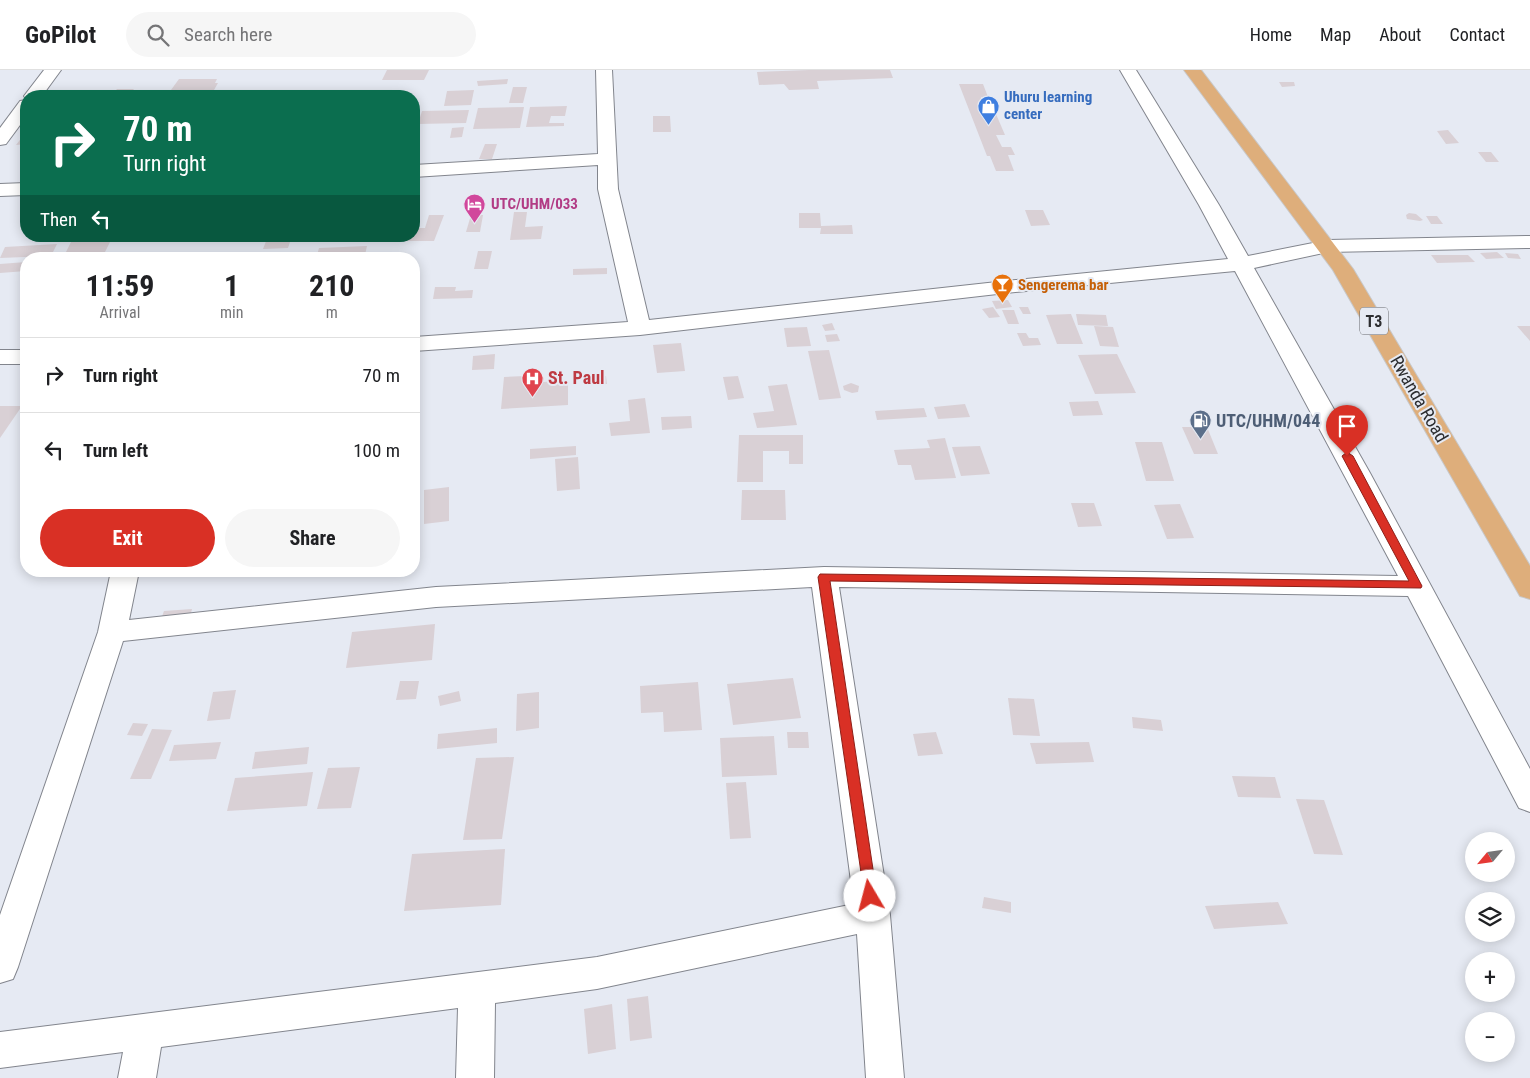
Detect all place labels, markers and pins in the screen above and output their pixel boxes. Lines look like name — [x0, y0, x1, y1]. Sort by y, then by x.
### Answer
place label: Uhuru learning center — [1004, 88, 1092, 123]
shop icon: Uhuru learning center — [976, 94, 1000, 125]
hotel icon: UTC/UHM/033 — [463, 192, 487, 223]
place label: UTC/UHM/033 — [491, 195, 578, 213]
bar icon: Sengerema bar — [990, 273, 1014, 304]
place label: Sengerema bar — [1018, 276, 1109, 294]
hospital icon: St. Paul — [520, 366, 544, 397]
place label: St. Paul — [548, 367, 605, 388]
pin — [1326, 405, 1368, 456]
fuel station icon: UTC/UHM/044 — [1188, 409, 1212, 440]
place label: UTC/UHM/044 — [1216, 410, 1320, 431]

